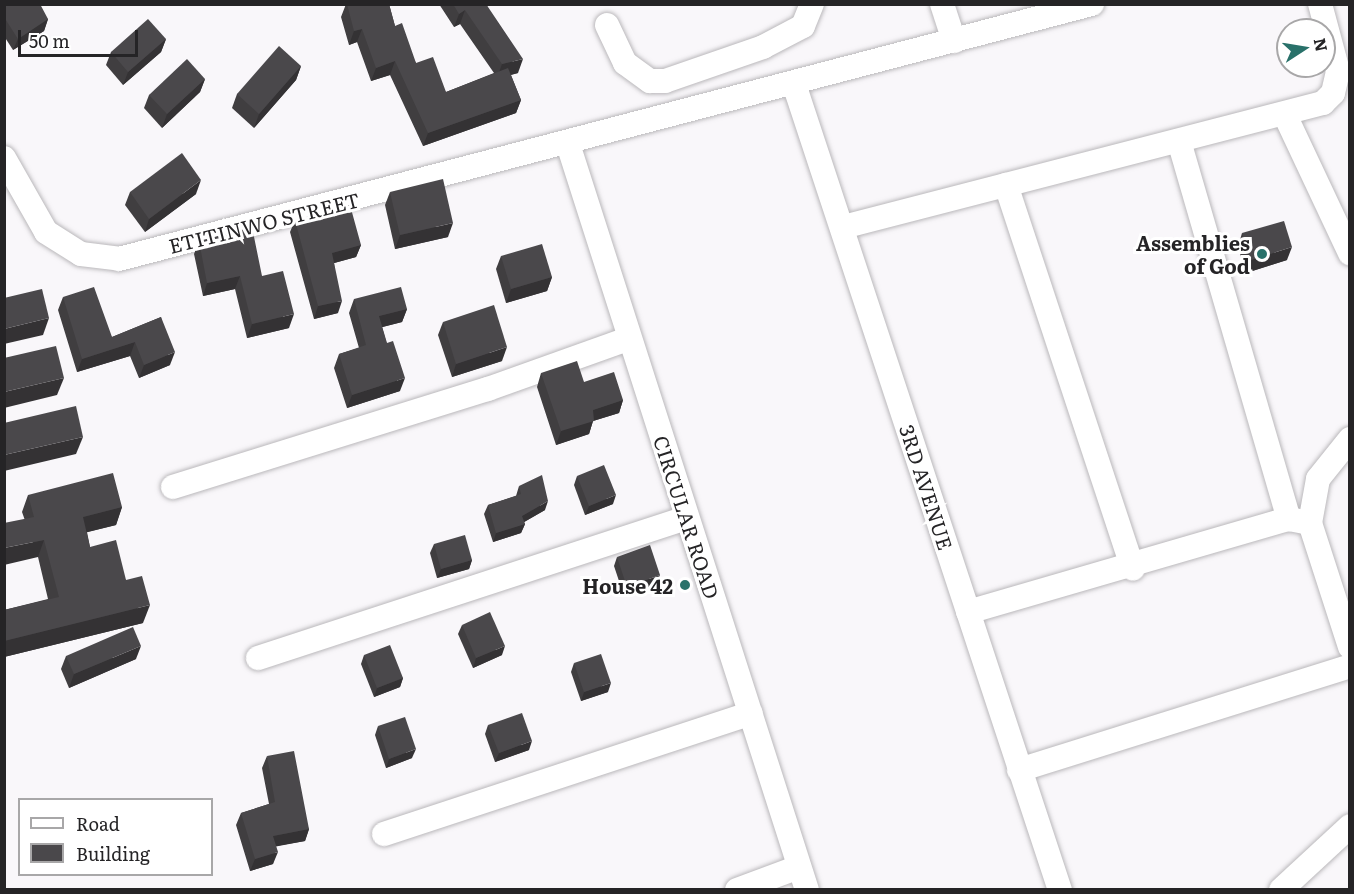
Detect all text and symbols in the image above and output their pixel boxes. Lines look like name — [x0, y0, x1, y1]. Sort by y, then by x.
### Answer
scale bar — [21, 18, 141, 56]
north arrow — [1276, 18, 1336, 78]
text: 50 m — [29, 27, 70, 54]
text: N — [1309, 36, 1335, 54]
street label: ETITINWO STREET — [166, 187, 362, 257]
place label: Assemblies of God — [1136, 231, 1250, 278]
marker: Assemblies of God — [1255, 247, 1269, 261]
street label: 3RD AVENUE — [895, 421, 959, 553]
street label: CIRCULAR ROAD — [649, 432, 725, 602]
place label: House 42 — [582, 573, 673, 597]
marker: House 42 — [678, 578, 692, 592]
legend — [18, 798, 213, 876]
text: Road — [76, 810, 120, 837]
text: Building — [76, 840, 150, 867]

